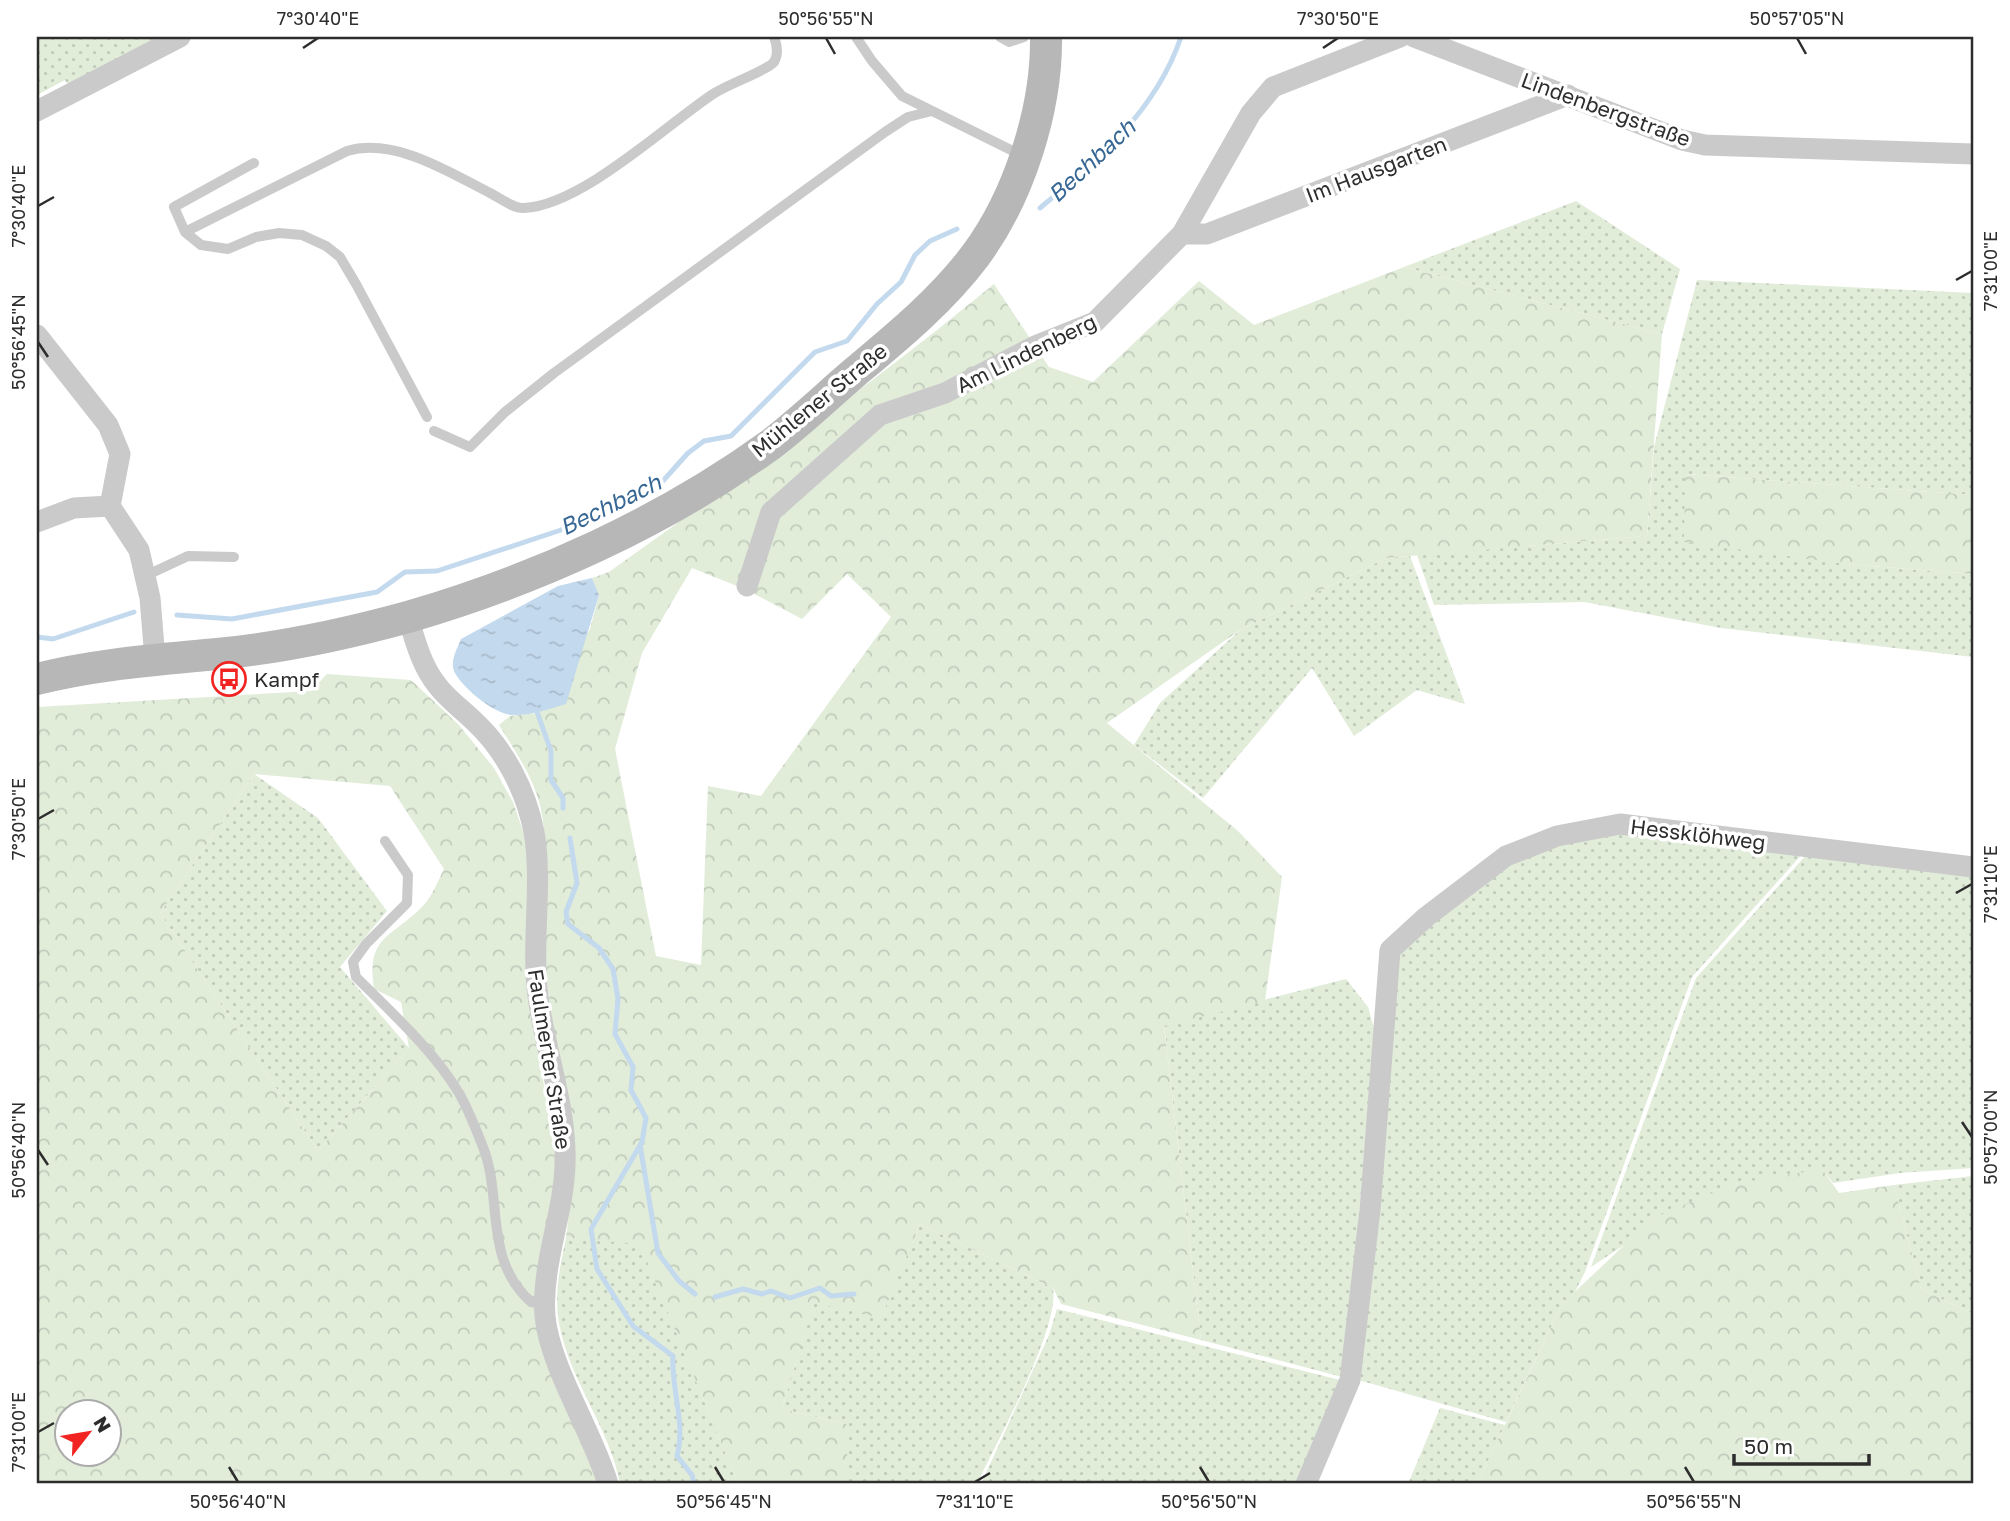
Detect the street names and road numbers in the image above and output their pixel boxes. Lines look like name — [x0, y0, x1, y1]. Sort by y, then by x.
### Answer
street label: Lindenbergstraße — [1518, 66, 1694, 152]
street label: Im Hausgarten — [1302, 130, 1450, 208]
street label: Am Lindenberg — [952, 308, 1100, 398]
street label: Mühlener Straße — [746, 337, 892, 463]
street label: Hessklöhweg — [1629, 813, 1767, 855]
street label: Faulmerter Straße — [523, 967, 577, 1151]

